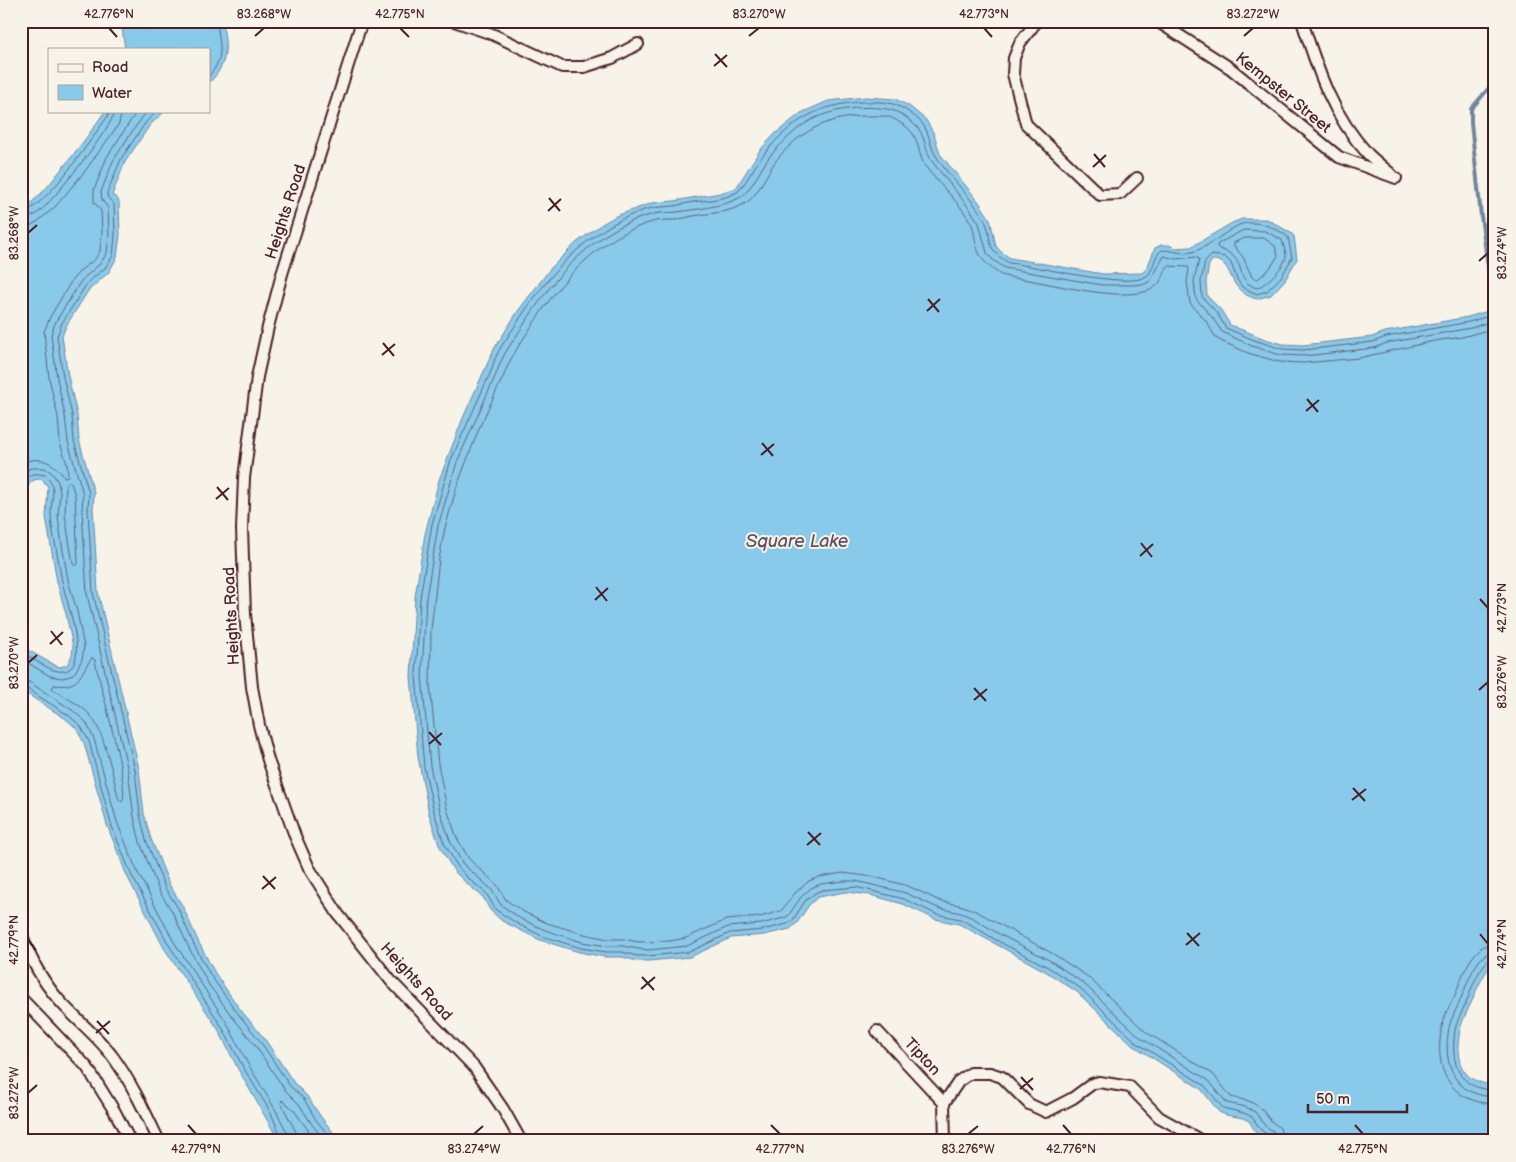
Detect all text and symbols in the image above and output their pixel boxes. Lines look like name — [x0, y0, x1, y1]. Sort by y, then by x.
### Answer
text: 42.776°N — [84, 7, 134, 22]
text: 83.268°W — [237, 7, 291, 22]
text: 42.775°N — [375, 7, 425, 22]
text: 83.270°W — [732, 7, 786, 22]
text: 42.773°N — [959, 7, 1009, 22]
text: 83.272°W — [1227, 7, 1279, 22]
legend — [48, 48, 210, 112]
street label: Kempster Street — [1231, 49, 1335, 137]
text: Road — [92, 58, 128, 77]
text: Water — [92, 84, 132, 103]
street label: Heights Road — [262, 162, 310, 262]
text: 83.268°W — [7, 206, 22, 260]
text: 83.274°W — [1495, 226, 1510, 280]
water label: Square Lake — [746, 531, 848, 552]
street label: Heights Road — [220, 566, 244, 666]
text: 42.773°N — [1495, 583, 1510, 633]
text: 83.270°W — [7, 636, 22, 690]
text: 83.276°W — [1495, 655, 1510, 709]
text: 42.779°N — [7, 915, 22, 965]
text: 42.774°N — [1495, 919, 1510, 969]
street label: Heights Road — [376, 939, 456, 1025]
street label: Tipton — [900, 1034, 944, 1080]
text: 83.272°W — [7, 1067, 22, 1119]
scale bar — [1308, 1082, 1407, 1114]
text: 50 m — [1316, 1090, 1350, 1109]
text: 42.779°N — [171, 1142, 221, 1157]
text: 83.274°W — [448, 1142, 501, 1157]
text: 42.777°N — [756, 1142, 804, 1157]
text: 83.276°W — [941, 1142, 995, 1157]
text: 42.776°N — [1046, 1142, 1096, 1157]
text: 42.775°N — [1338, 1142, 1388, 1157]

